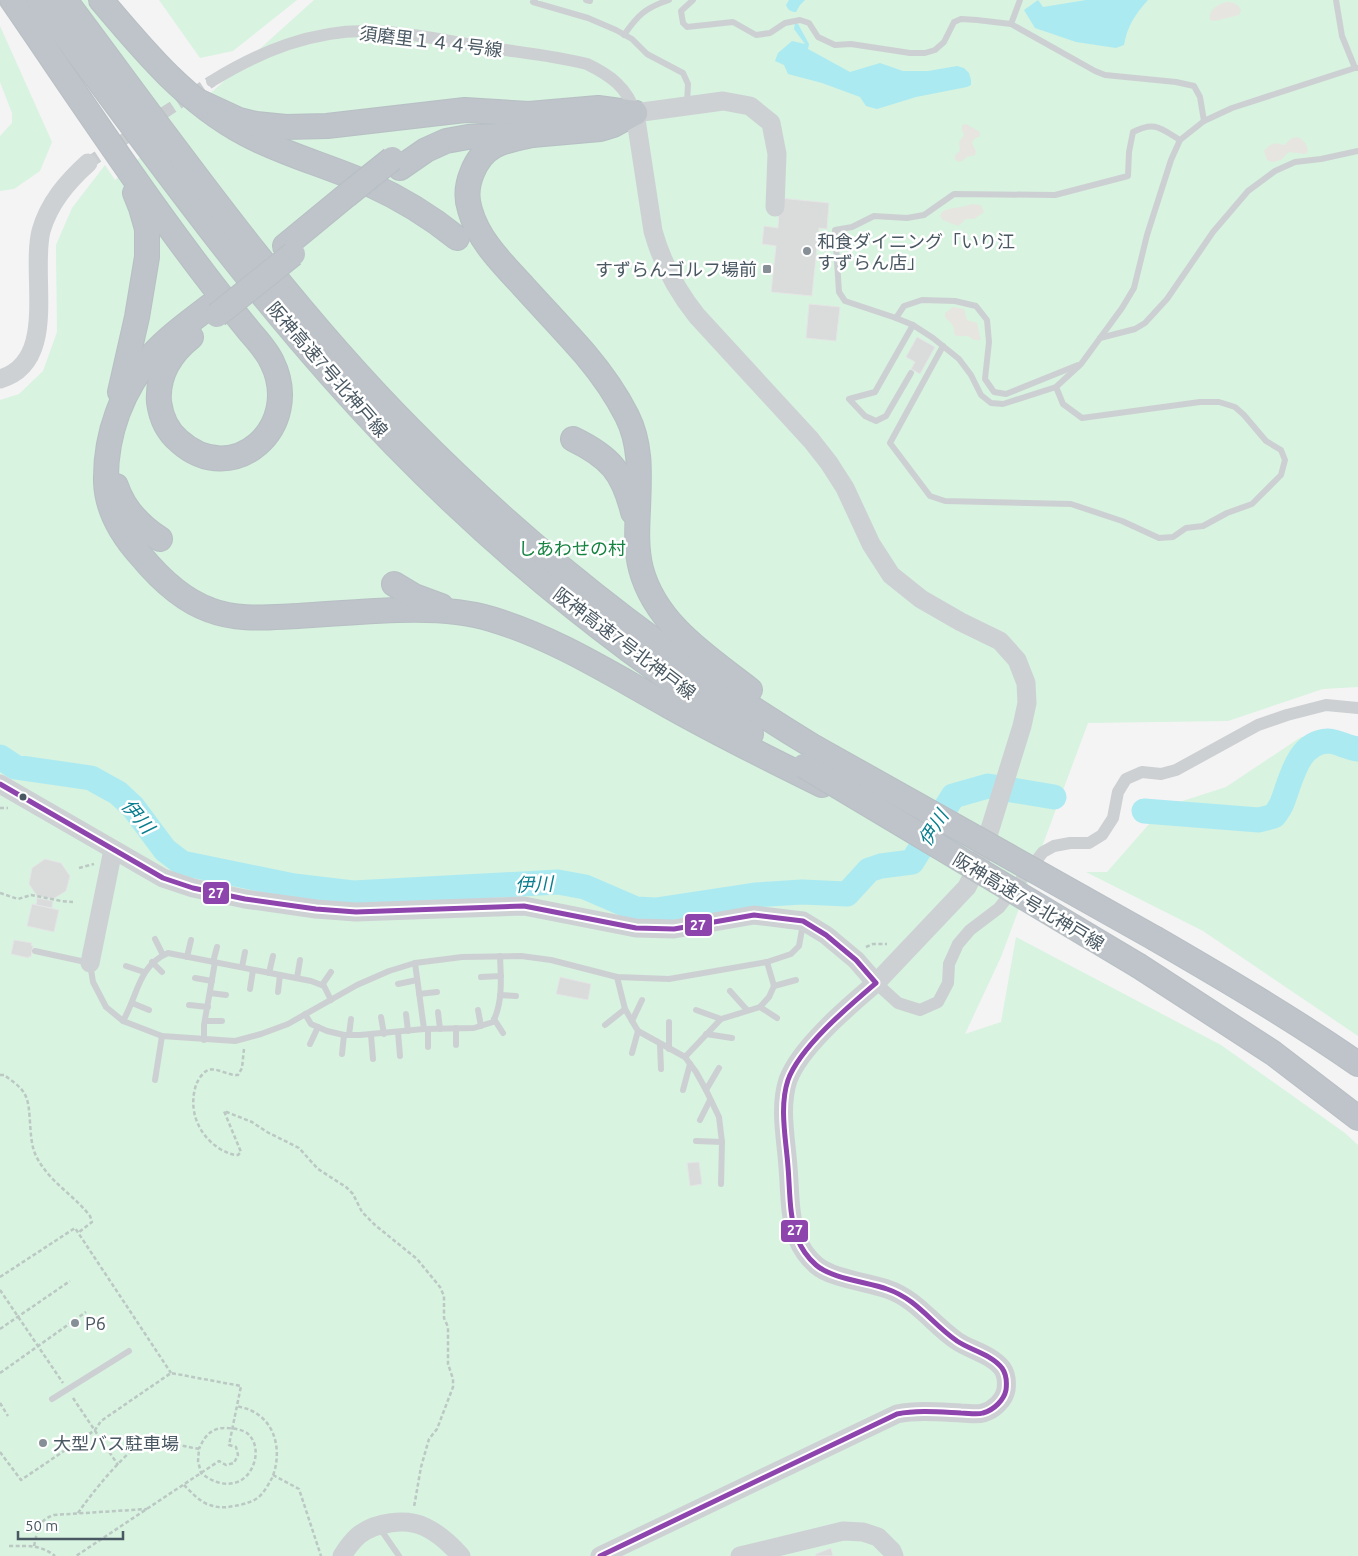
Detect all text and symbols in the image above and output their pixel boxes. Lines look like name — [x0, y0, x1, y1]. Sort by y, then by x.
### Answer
street label: 須磨里１４４号線 — [358, 22, 504, 60]
place label: 和食ダイニング「いり江 すずらん店」 — [817, 231, 1015, 272]
marker: 和食ダイニング「いり江 すずらん店」 — [801, 245, 813, 257]
place label: すずらんゴルフ場前 — [595, 259, 757, 279]
marker: すずらんゴルフ場前 — [761, 263, 773, 275]
street label: 阪神高速7号北神戸線 — [264, 297, 392, 441]
park label: しあわせの村 — [518, 538, 626, 558]
street label: 阪神高速7号北神戸線 — [550, 583, 700, 703]
unlabelled marker — [18, 792, 28, 802]
water label: 伊川 — [117, 794, 160, 839]
water label: 伊川 — [914, 804, 953, 850]
street label: 阪神高速7号北神戸線 — [950, 848, 1108, 954]
water label: 伊川 — [515, 872, 555, 896]
line badge: 27 — [202, 881, 230, 905]
text: 27 — [208, 885, 224, 901]
line badge: 27 — [684, 913, 713, 937]
text: 27 — [690, 917, 706, 933]
line badge: 27 — [780, 1219, 809, 1243]
text: 27 — [787, 1222, 803, 1238]
place label: P6 — [85, 1313, 106, 1333]
marker: P6 — [69, 1317, 81, 1329]
place label: 大型バス駐車場 — [53, 1433, 179, 1453]
marker: 大型バス駐車場 — [37, 1437, 49, 1449]
scale bar — [18, 1508, 122, 1540]
text: 50 m — [25, 1517, 58, 1534]

